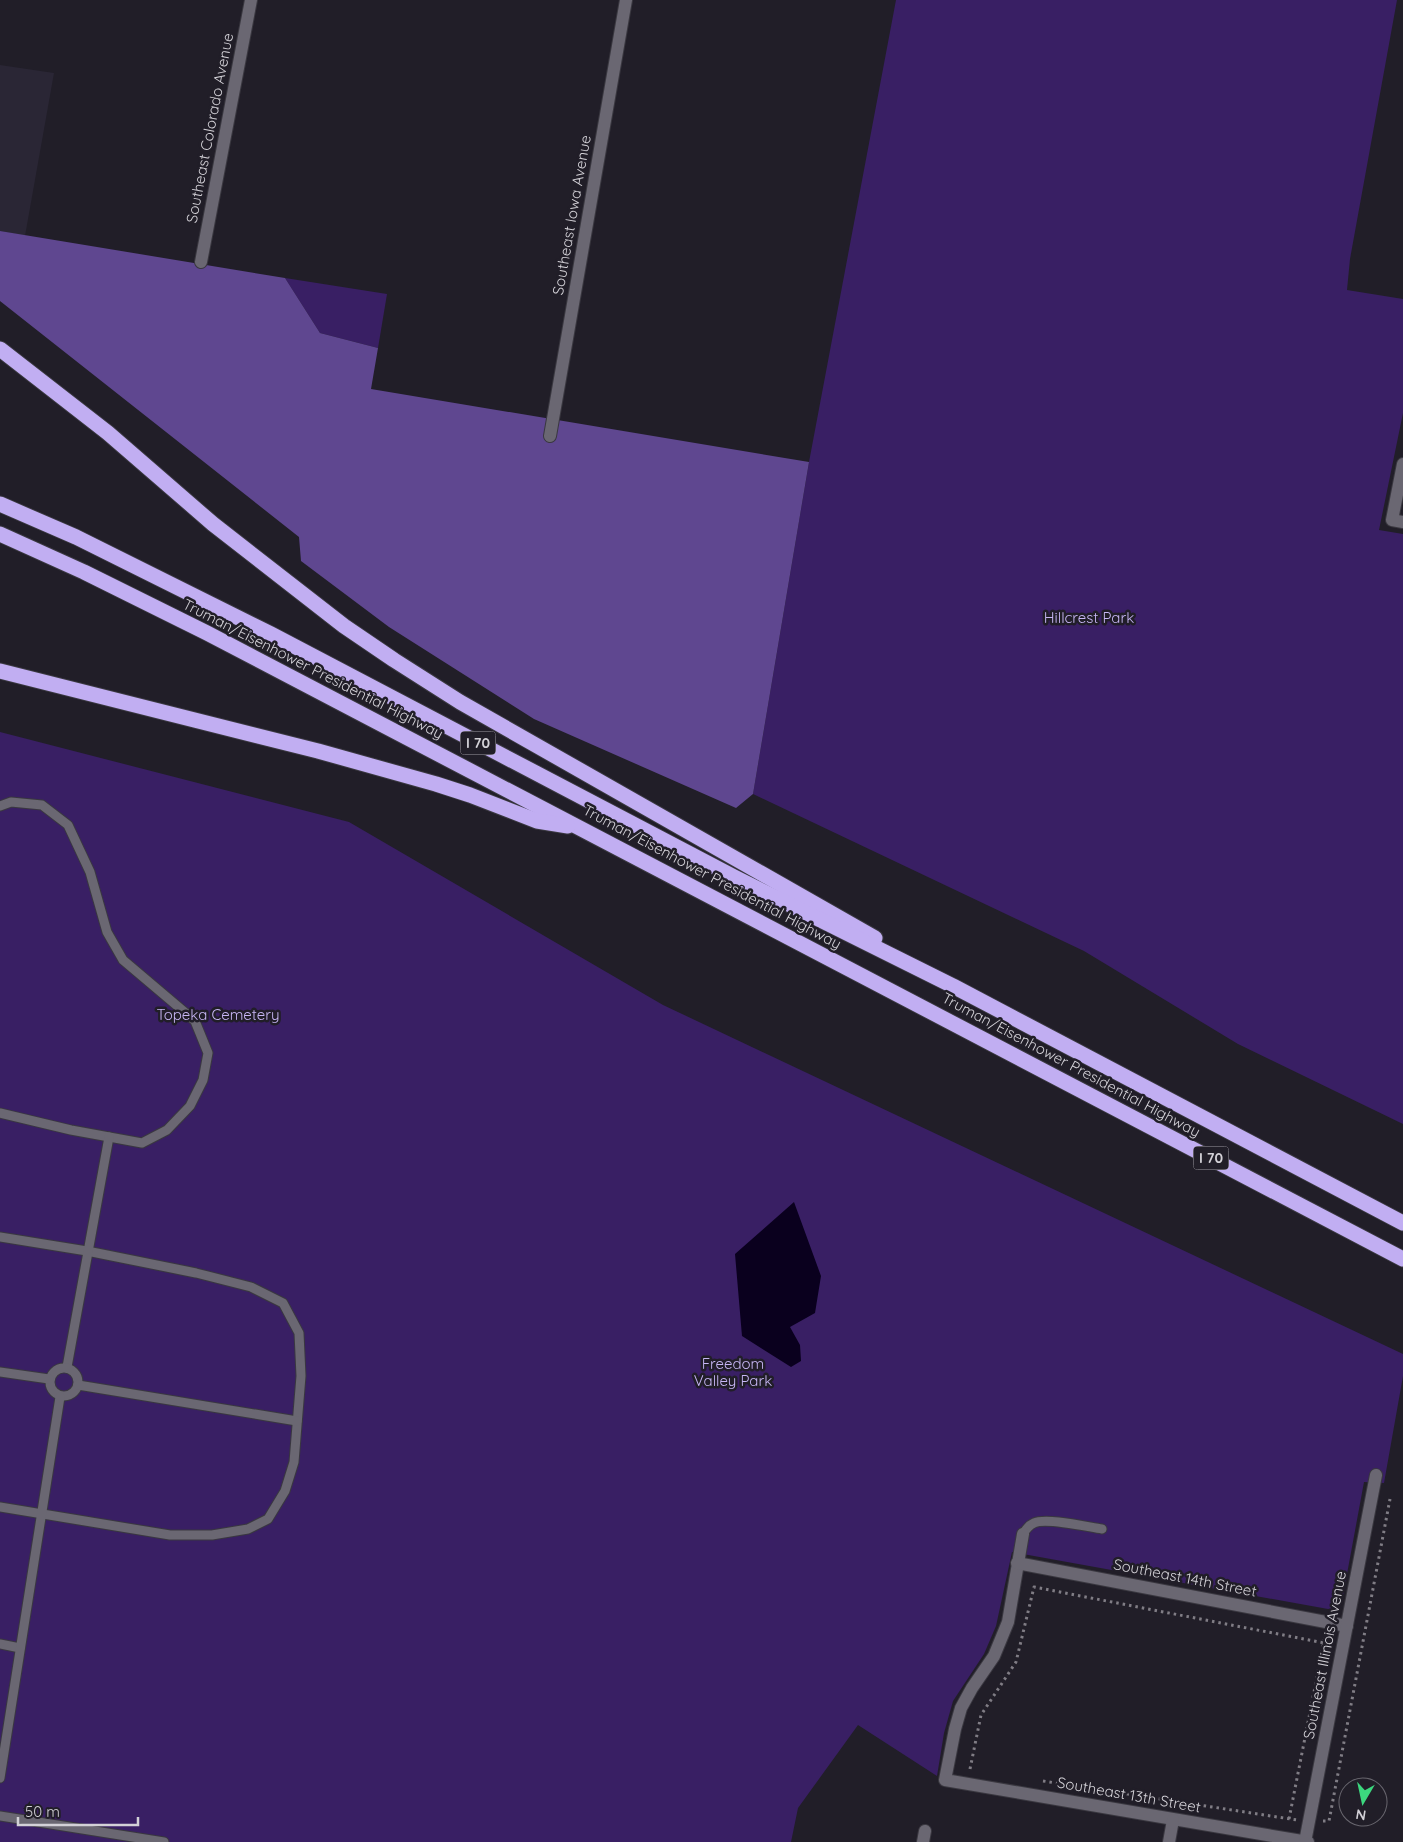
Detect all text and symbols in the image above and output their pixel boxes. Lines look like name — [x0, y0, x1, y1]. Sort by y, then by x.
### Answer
street label: Southeast Colorado Avenue — [182, 31, 237, 224]
street label: Southeast Iowa Avenue — [548, 133, 595, 296]
street label: Truman/Eisenhower Presidential Highway — [180, 594, 447, 743]
park label: Hillcrest Park — [1044, 608, 1134, 627]
road number: I 70 — [460, 731, 496, 754]
street label: Truman/Eisenhower Presidential Highway — [580, 800, 845, 953]
street label: Truman/Eisenhower Presidential Highway — [939, 988, 1204, 1141]
park label: Topeka Cemetery — [156, 1005, 280, 1024]
road number: I 70 — [1194, 1146, 1228, 1170]
park label: Freedom Valley Park — [694, 1354, 772, 1390]
street label: Southeast 14th Street — [1112, 1554, 1258, 1601]
street label: Southeast Illinois Avenue — [1299, 1569, 1350, 1741]
street label: Southeast 13th Street — [1056, 1773, 1202, 1817]
north arrow — [1338, 1777, 1388, 1827]
scale bar — [18, 1794, 138, 1826]
text: 50 m — [25, 1802, 60, 1821]
text: N — [1354, 1805, 1367, 1825]

